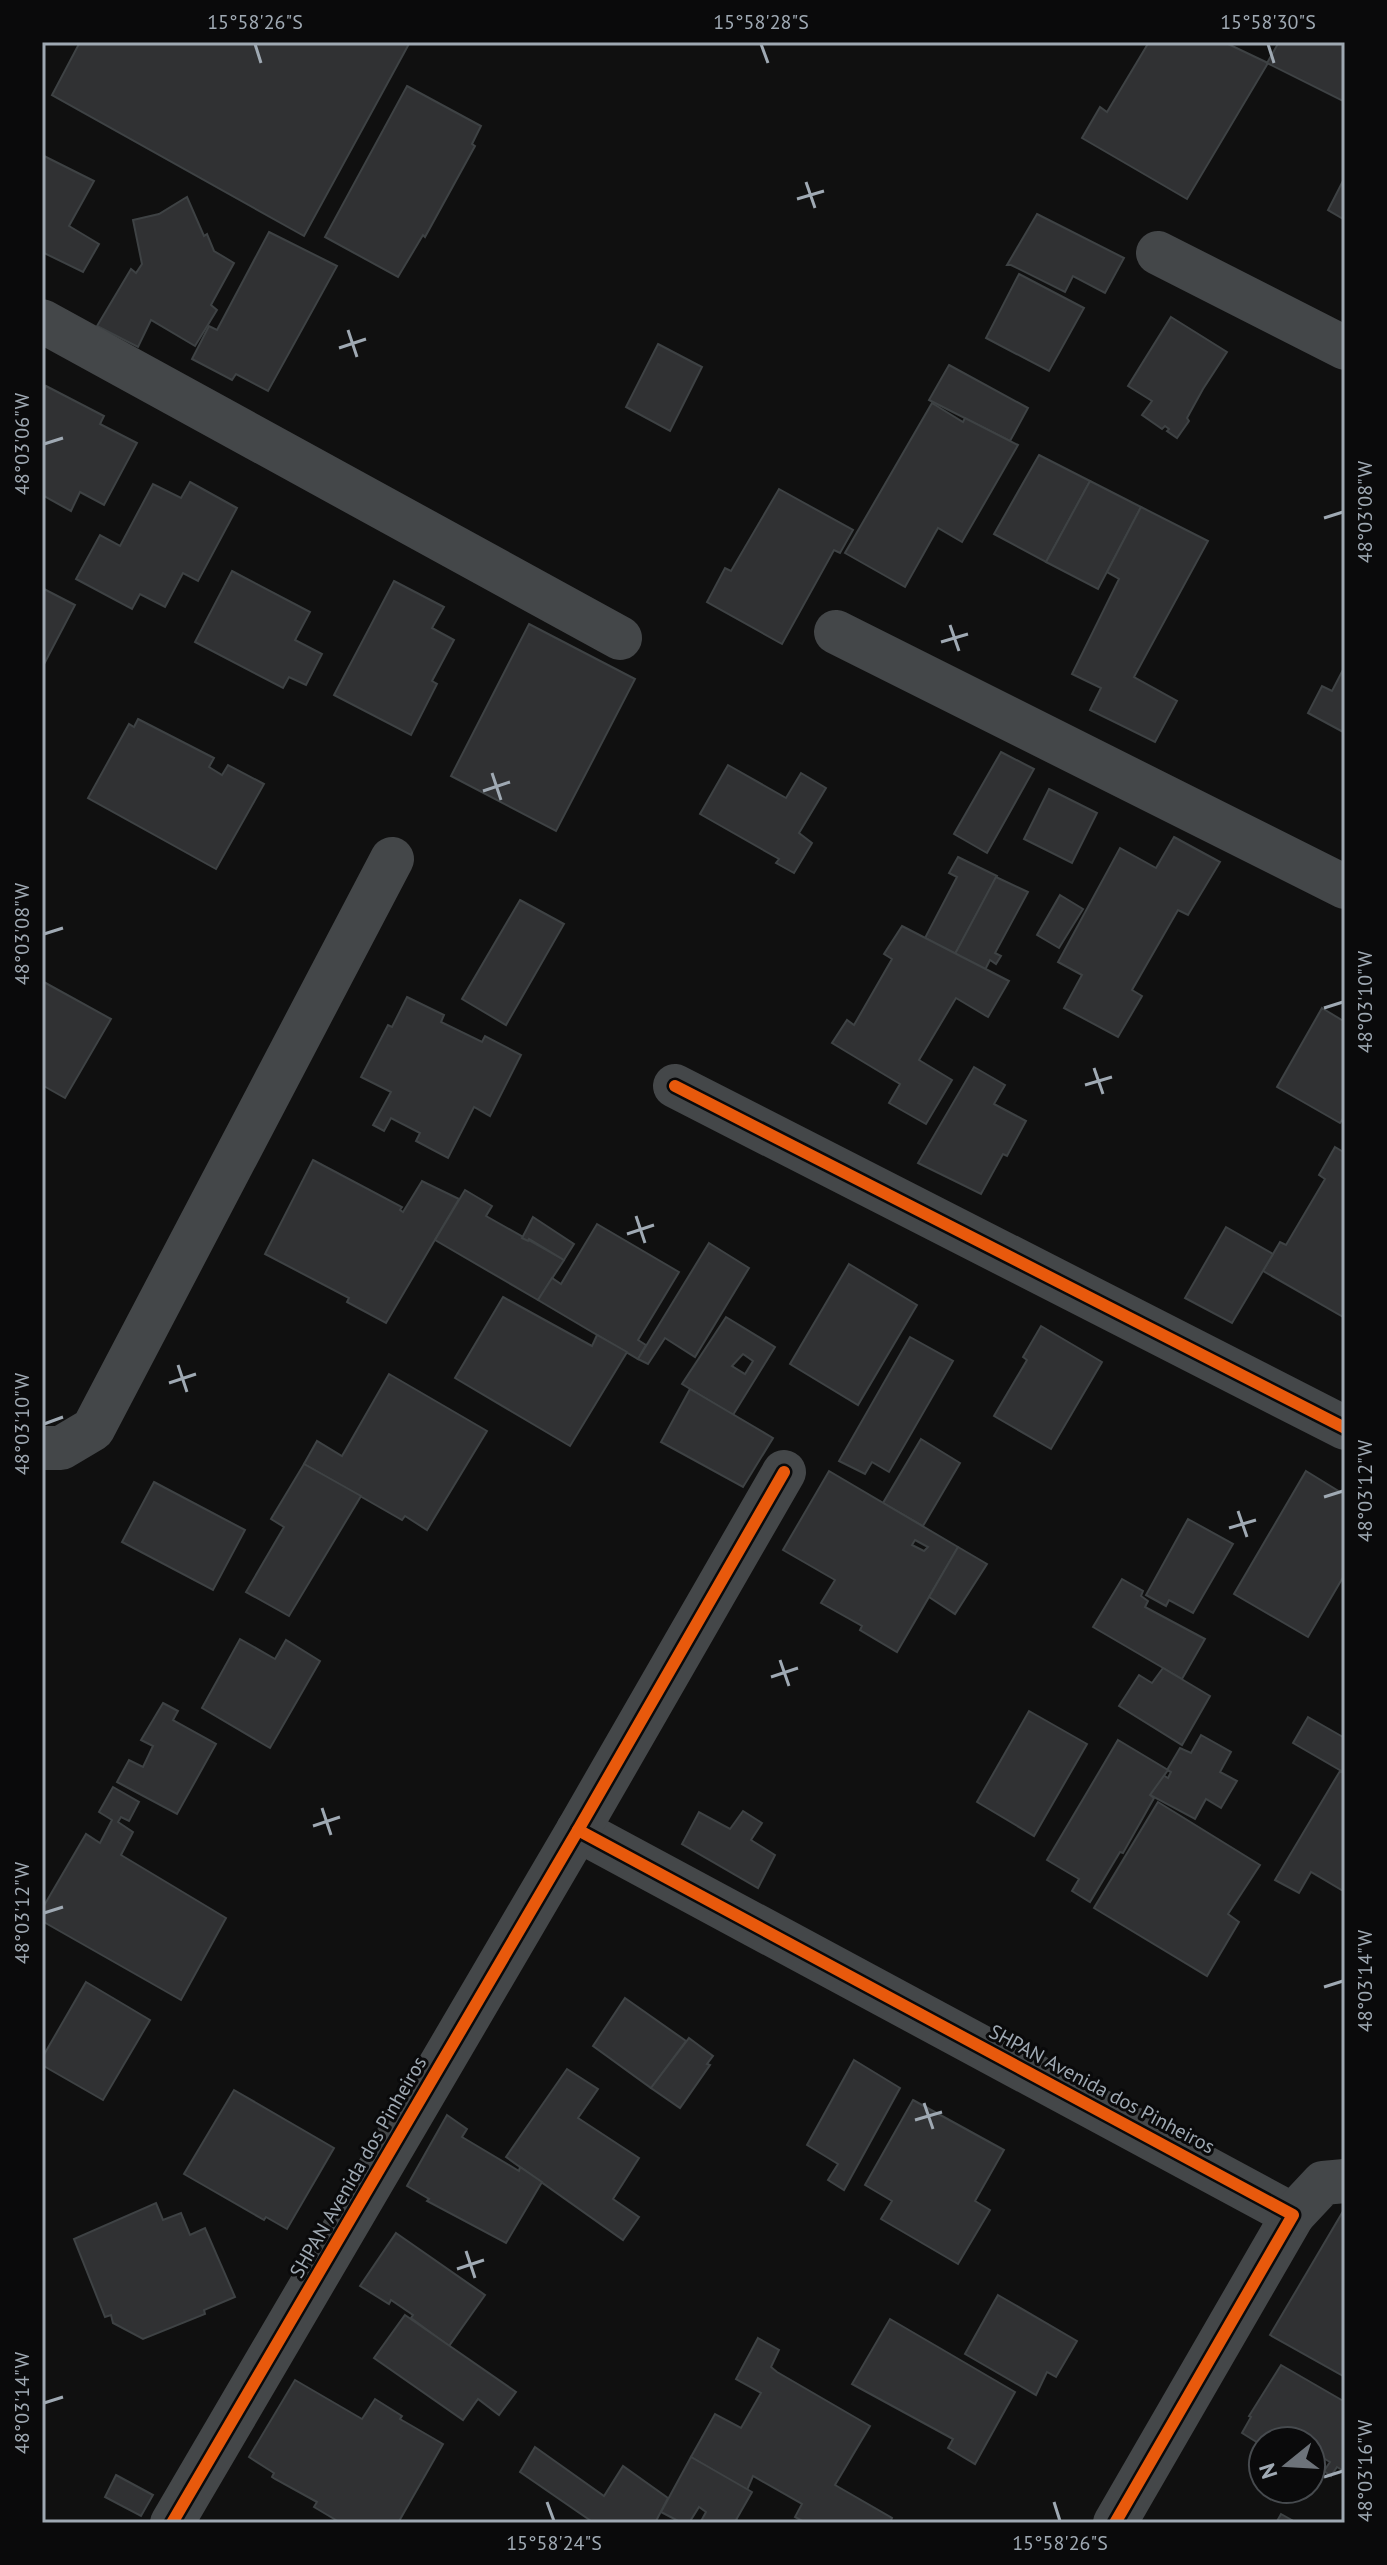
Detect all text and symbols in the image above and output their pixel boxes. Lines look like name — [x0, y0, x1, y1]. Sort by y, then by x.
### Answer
text: 15°58'26"S — [207, 9, 303, 35]
text: 15°58'28"S — [713, 9, 809, 35]
text: 15°58'30"S — [1220, 9, 1316, 35]
text: 48°03'06"W — [9, 392, 35, 495]
text: 48°03'08"W — [1352, 460, 1378, 563]
text: 48°03'08"W — [9, 882, 35, 985]
text: 48°03'10"W — [1352, 950, 1378, 1053]
text: 48°03'10"W — [9, 1372, 35, 1475]
text: 48°03'12"W — [1352, 1439, 1378, 1542]
text: 48°03'12"W — [9, 1861, 35, 1964]
text: 48°03'14"W — [1352, 1929, 1378, 2032]
street label: SHPAN Avenida dos Pinheiros — [985, 2018, 1219, 2160]
street label: SHPAN Avenida dos Pinheiros — [284, 2051, 432, 2283]
text: 48°03'14"W — [9, 2351, 35, 2454]
text: 48°03'16"W — [1352, 2419, 1378, 2522]
north arrow — [1247, 2425, 1327, 2505]
text: N — [1252, 2460, 1284, 2482]
text: 15°58'24"S — [506, 2530, 602, 2556]
text: 15°58'26"S — [1012, 2530, 1108, 2556]

